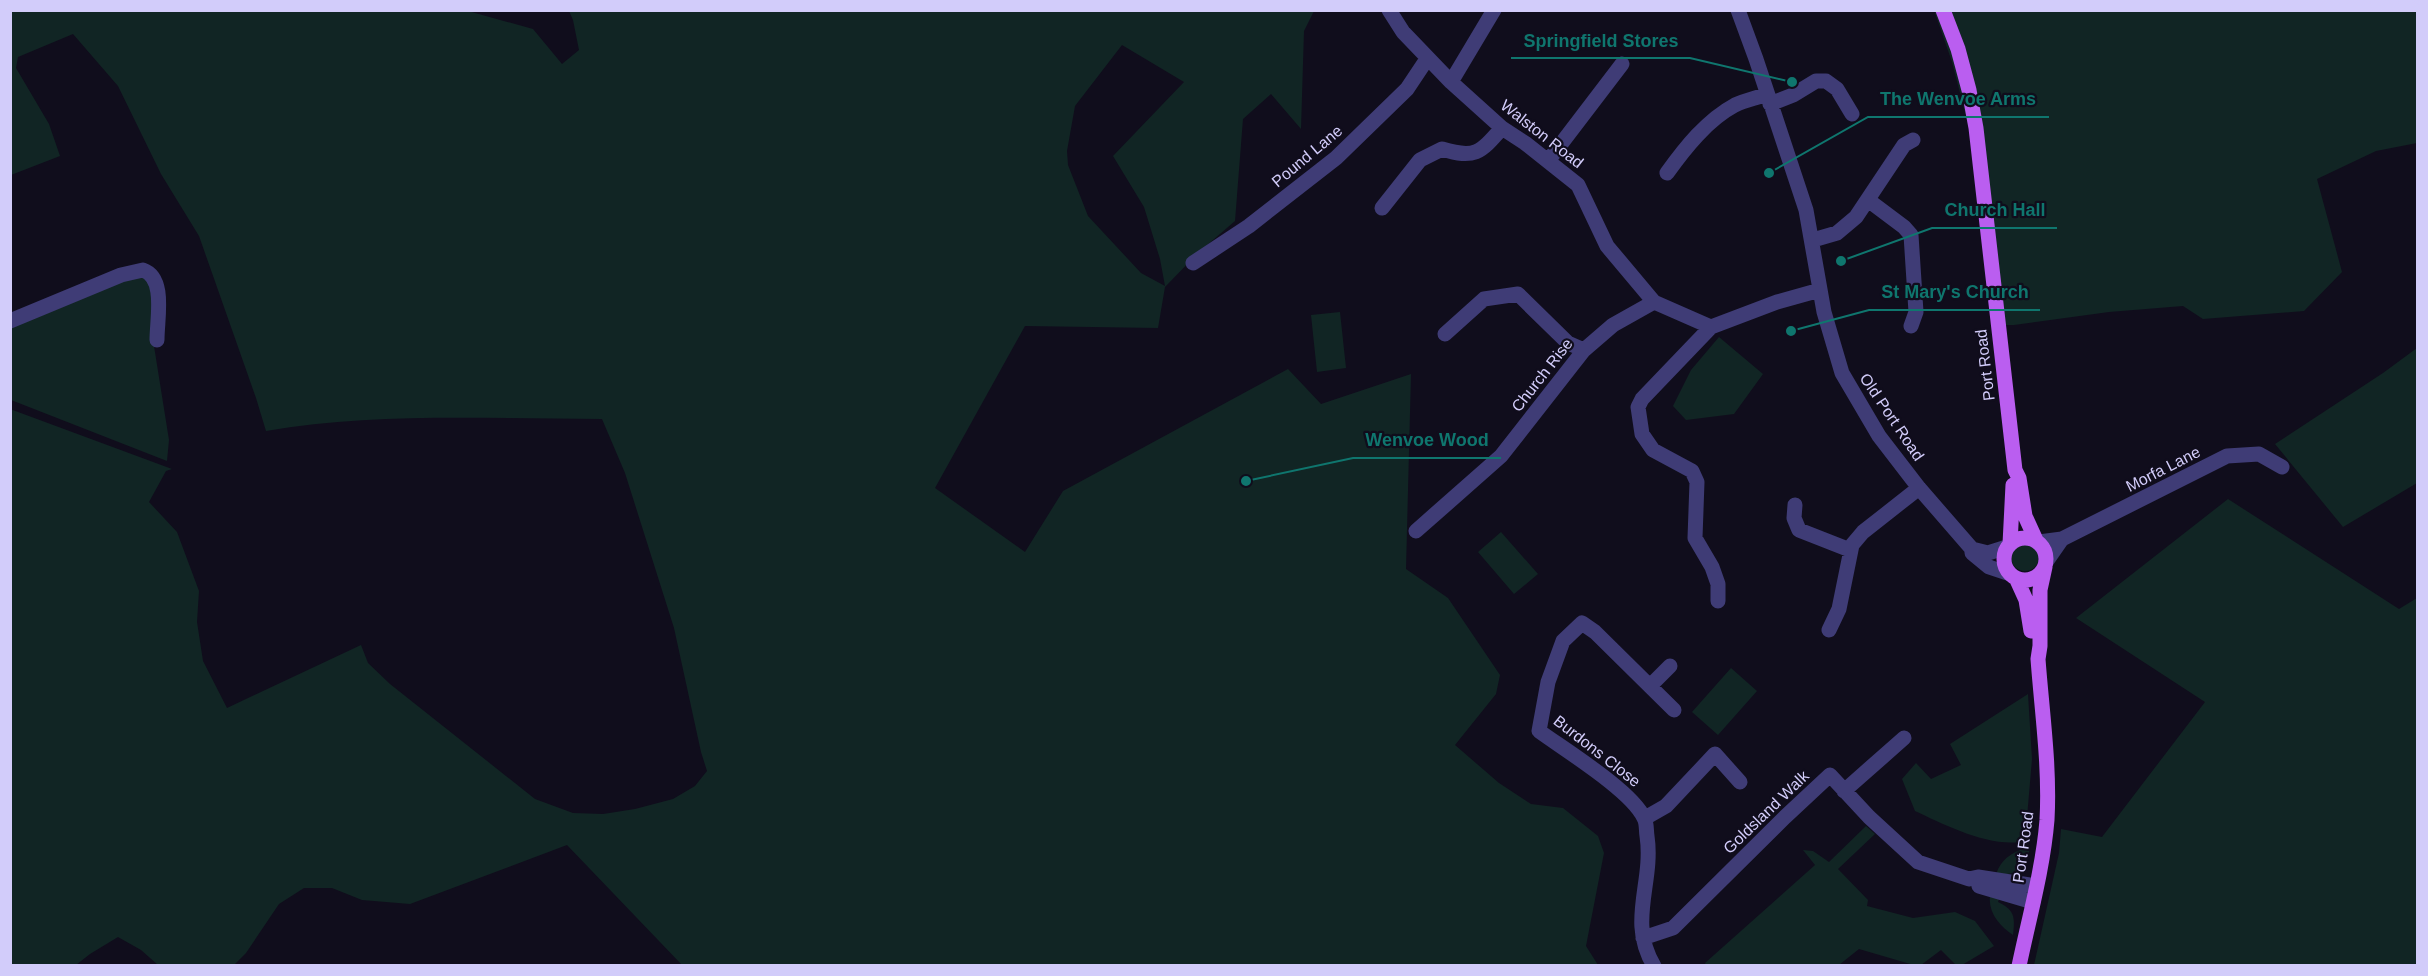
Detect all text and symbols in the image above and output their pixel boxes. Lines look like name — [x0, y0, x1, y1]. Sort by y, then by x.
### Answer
callout: Springfield Stores — [1511, 22, 1690, 58]
text: Springfield Stores — [1523, 31, 1679, 51]
callout: The Wenvoe Arms — [1868, 81, 2049, 117]
text: The Wenvoe Arms — [1880, 89, 2036, 109]
street label: Walston Road — [1497, 97, 1587, 171]
street label: Pound Lane — [1268, 122, 1346, 190]
callout: Church Hall — [1932, 192, 2057, 228]
text: Church Hall — [1944, 200, 2046, 220]
callout: St Mary's Church — [1869, 274, 2040, 310]
text: St Mary's Church — [1881, 282, 2029, 302]
street label: Port Road — [1972, 328, 1998, 402]
street label: Church Rise — [1508, 335, 1576, 415]
street label: Old Port Road — [1857, 370, 1927, 464]
callout: Wenvoe Wood — [1353, 422, 1501, 458]
text: Wenvoe Wood — [1365, 430, 1489, 450]
street label: Morfa Lane — [2123, 443, 2203, 495]
street label: Burdons Close — [1550, 712, 1644, 790]
street label: Goldsland Walk — [1720, 766, 1813, 857]
street label: Port Road — [2010, 810, 2036, 884]

